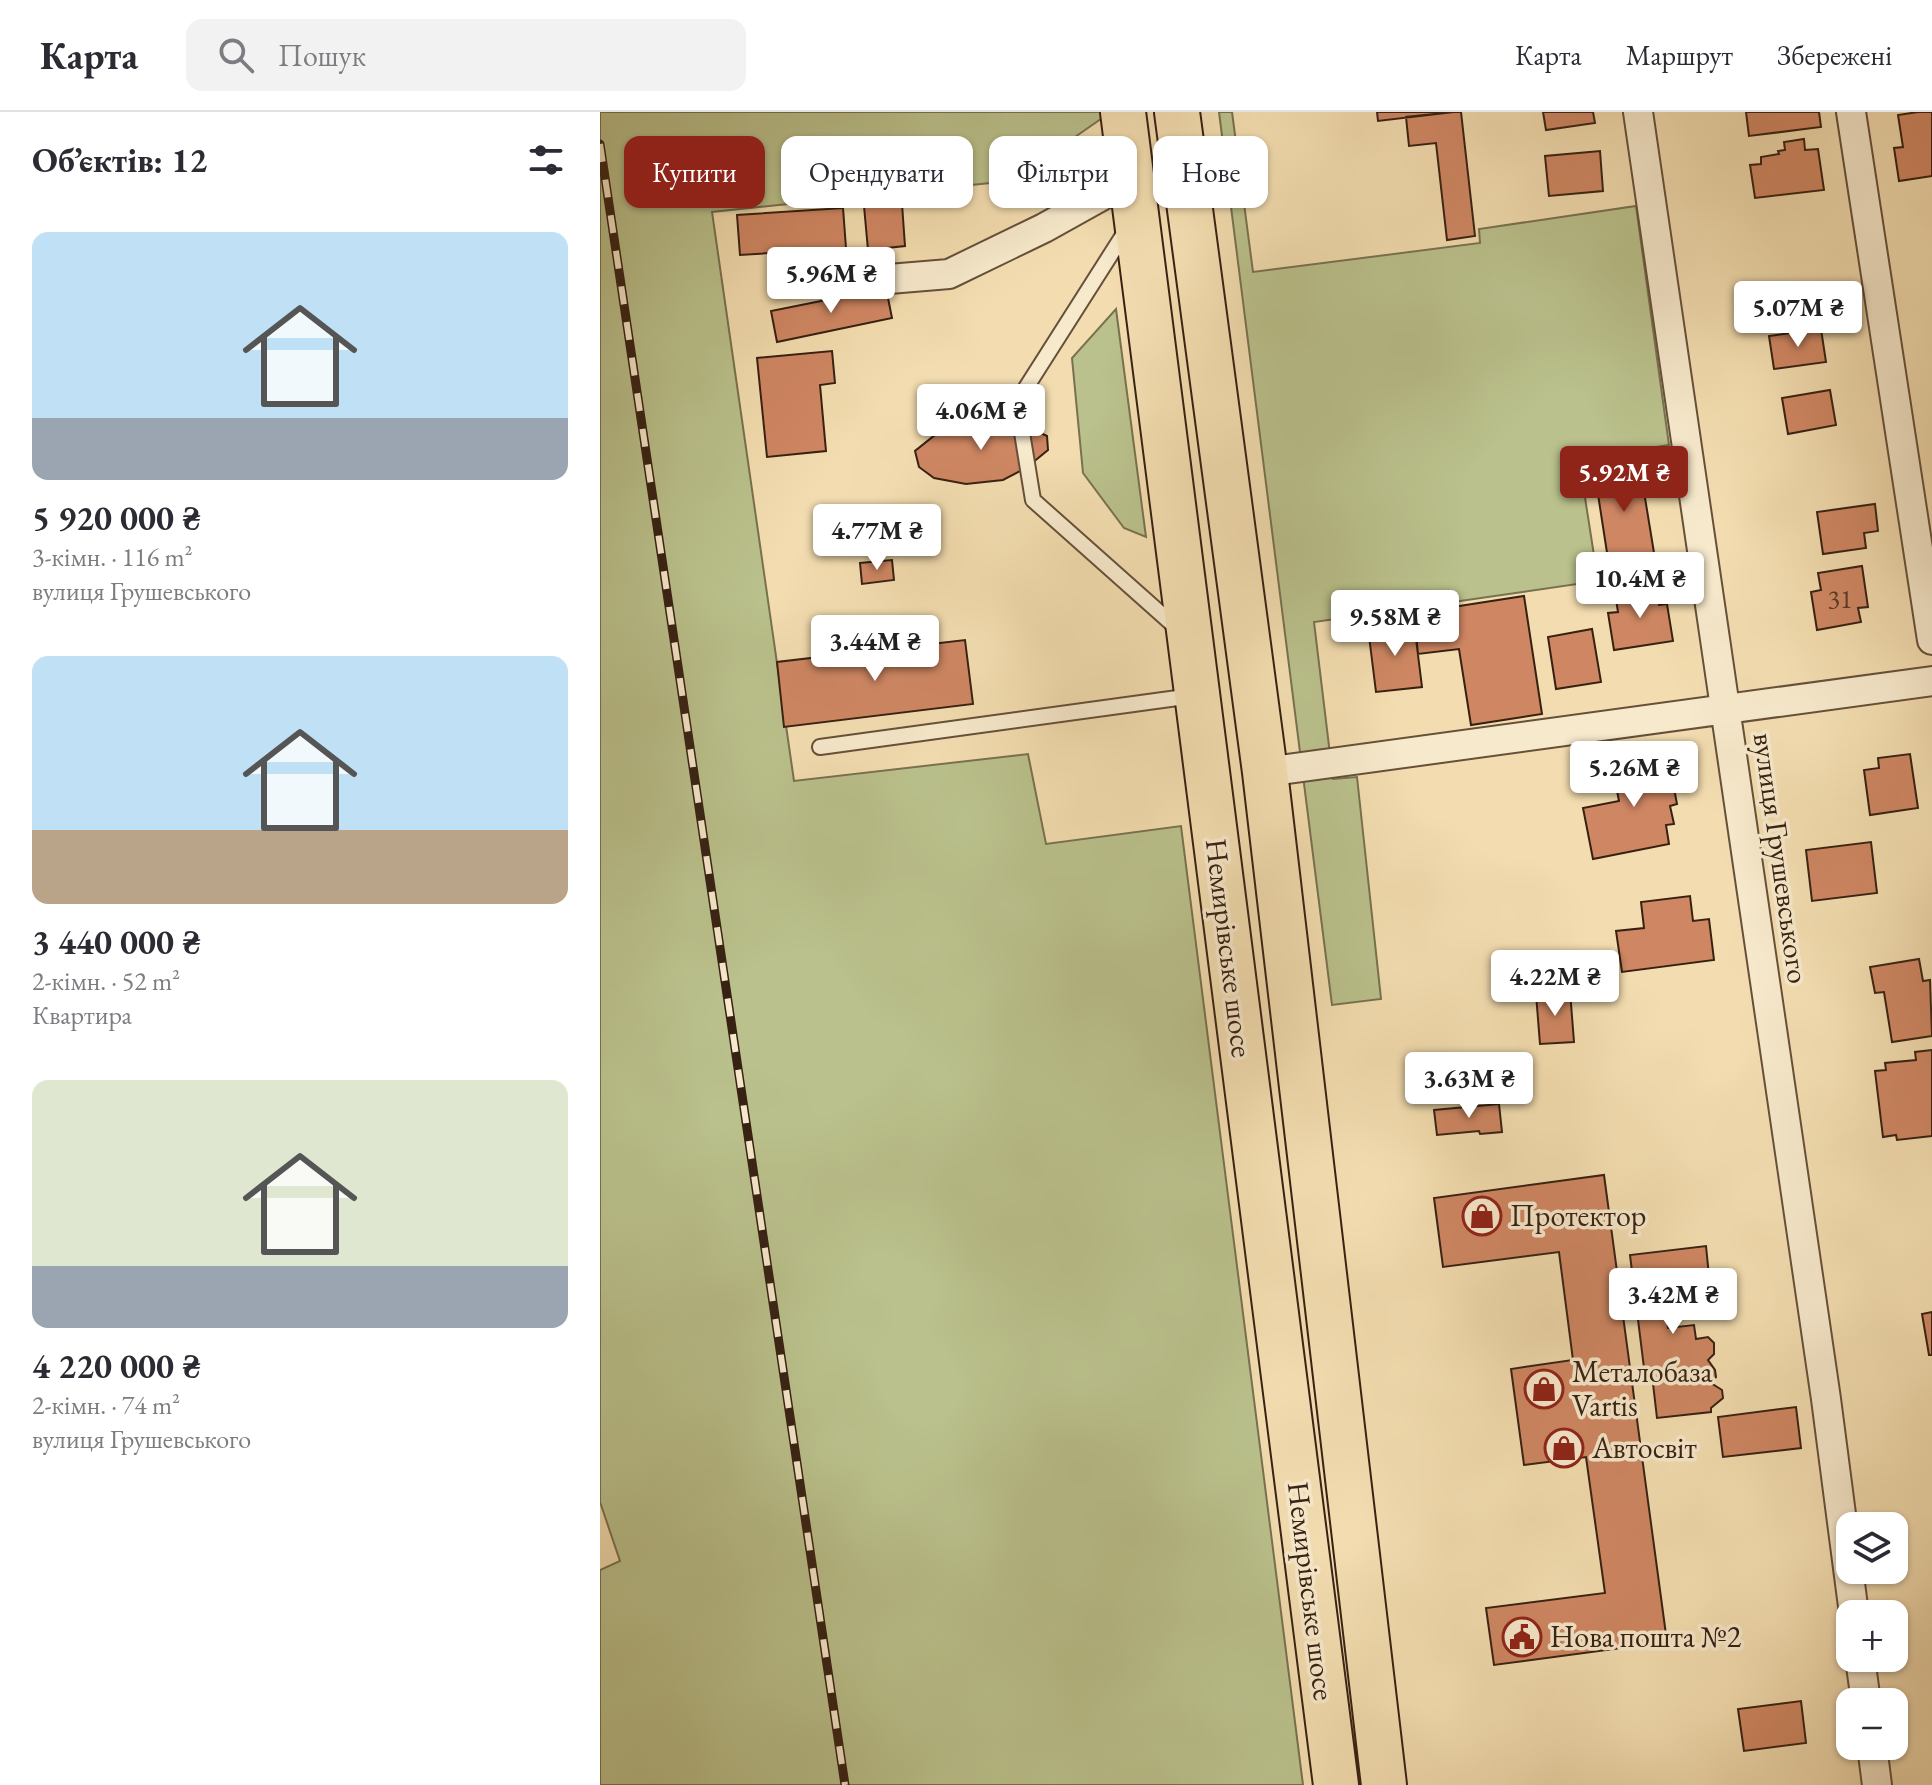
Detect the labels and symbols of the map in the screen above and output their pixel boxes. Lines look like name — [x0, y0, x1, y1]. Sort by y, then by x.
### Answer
pin: 5.96M ₴ — [757, 247, 905, 315]
pin: 5.07M ₴ — [1724, 281, 1872, 349]
pin: 4.06M ₴ — [907, 384, 1055, 452]
pin: 5.92M ₴ — [1550, 446, 1698, 514]
pin: 4.77M ₴ — [803, 504, 951, 572]
pin: 10.4M ₴ — [1566, 552, 1714, 620]
house number: 31 — [1828, 582, 1852, 616]
pin: 9.58M ₴ — [1321, 590, 1469, 658]
pin: 3.44M ₴ — [801, 615, 949, 683]
street label: вулиця Грушевського — [1745, 730, 1818, 986]
pin: 5.26M ₴ — [1560, 741, 1708, 809]
street label: Немирівське шосе — [1197, 836, 1262, 1060]
pin: 4.22M ₴ — [1481, 950, 1629, 1018]
pin: 3.63M ₴ — [1395, 1052, 1543, 1120]
shop icon: Протектор — [1461, 1195, 1503, 1237]
place label: Протектор — [1510, 1196, 1646, 1235]
pin: 3.42M ₴ — [1599, 1268, 1747, 1336]
place label: Металобаза Vartis — [1572, 1352, 1712, 1425]
shop icon: Металобаза Vartis — [1523, 1368, 1565, 1410]
shop icon: Автосвіт — [1543, 1427, 1585, 1469]
place label: Автосвіт — [1591, 1428, 1697, 1467]
street label: Немирівське шосе — [1279, 1479, 1344, 1703]
public building icon: Нова пошта №2 — [1501, 1616, 1543, 1658]
place label: Нова пошта №2 — [1550, 1617, 1742, 1656]

